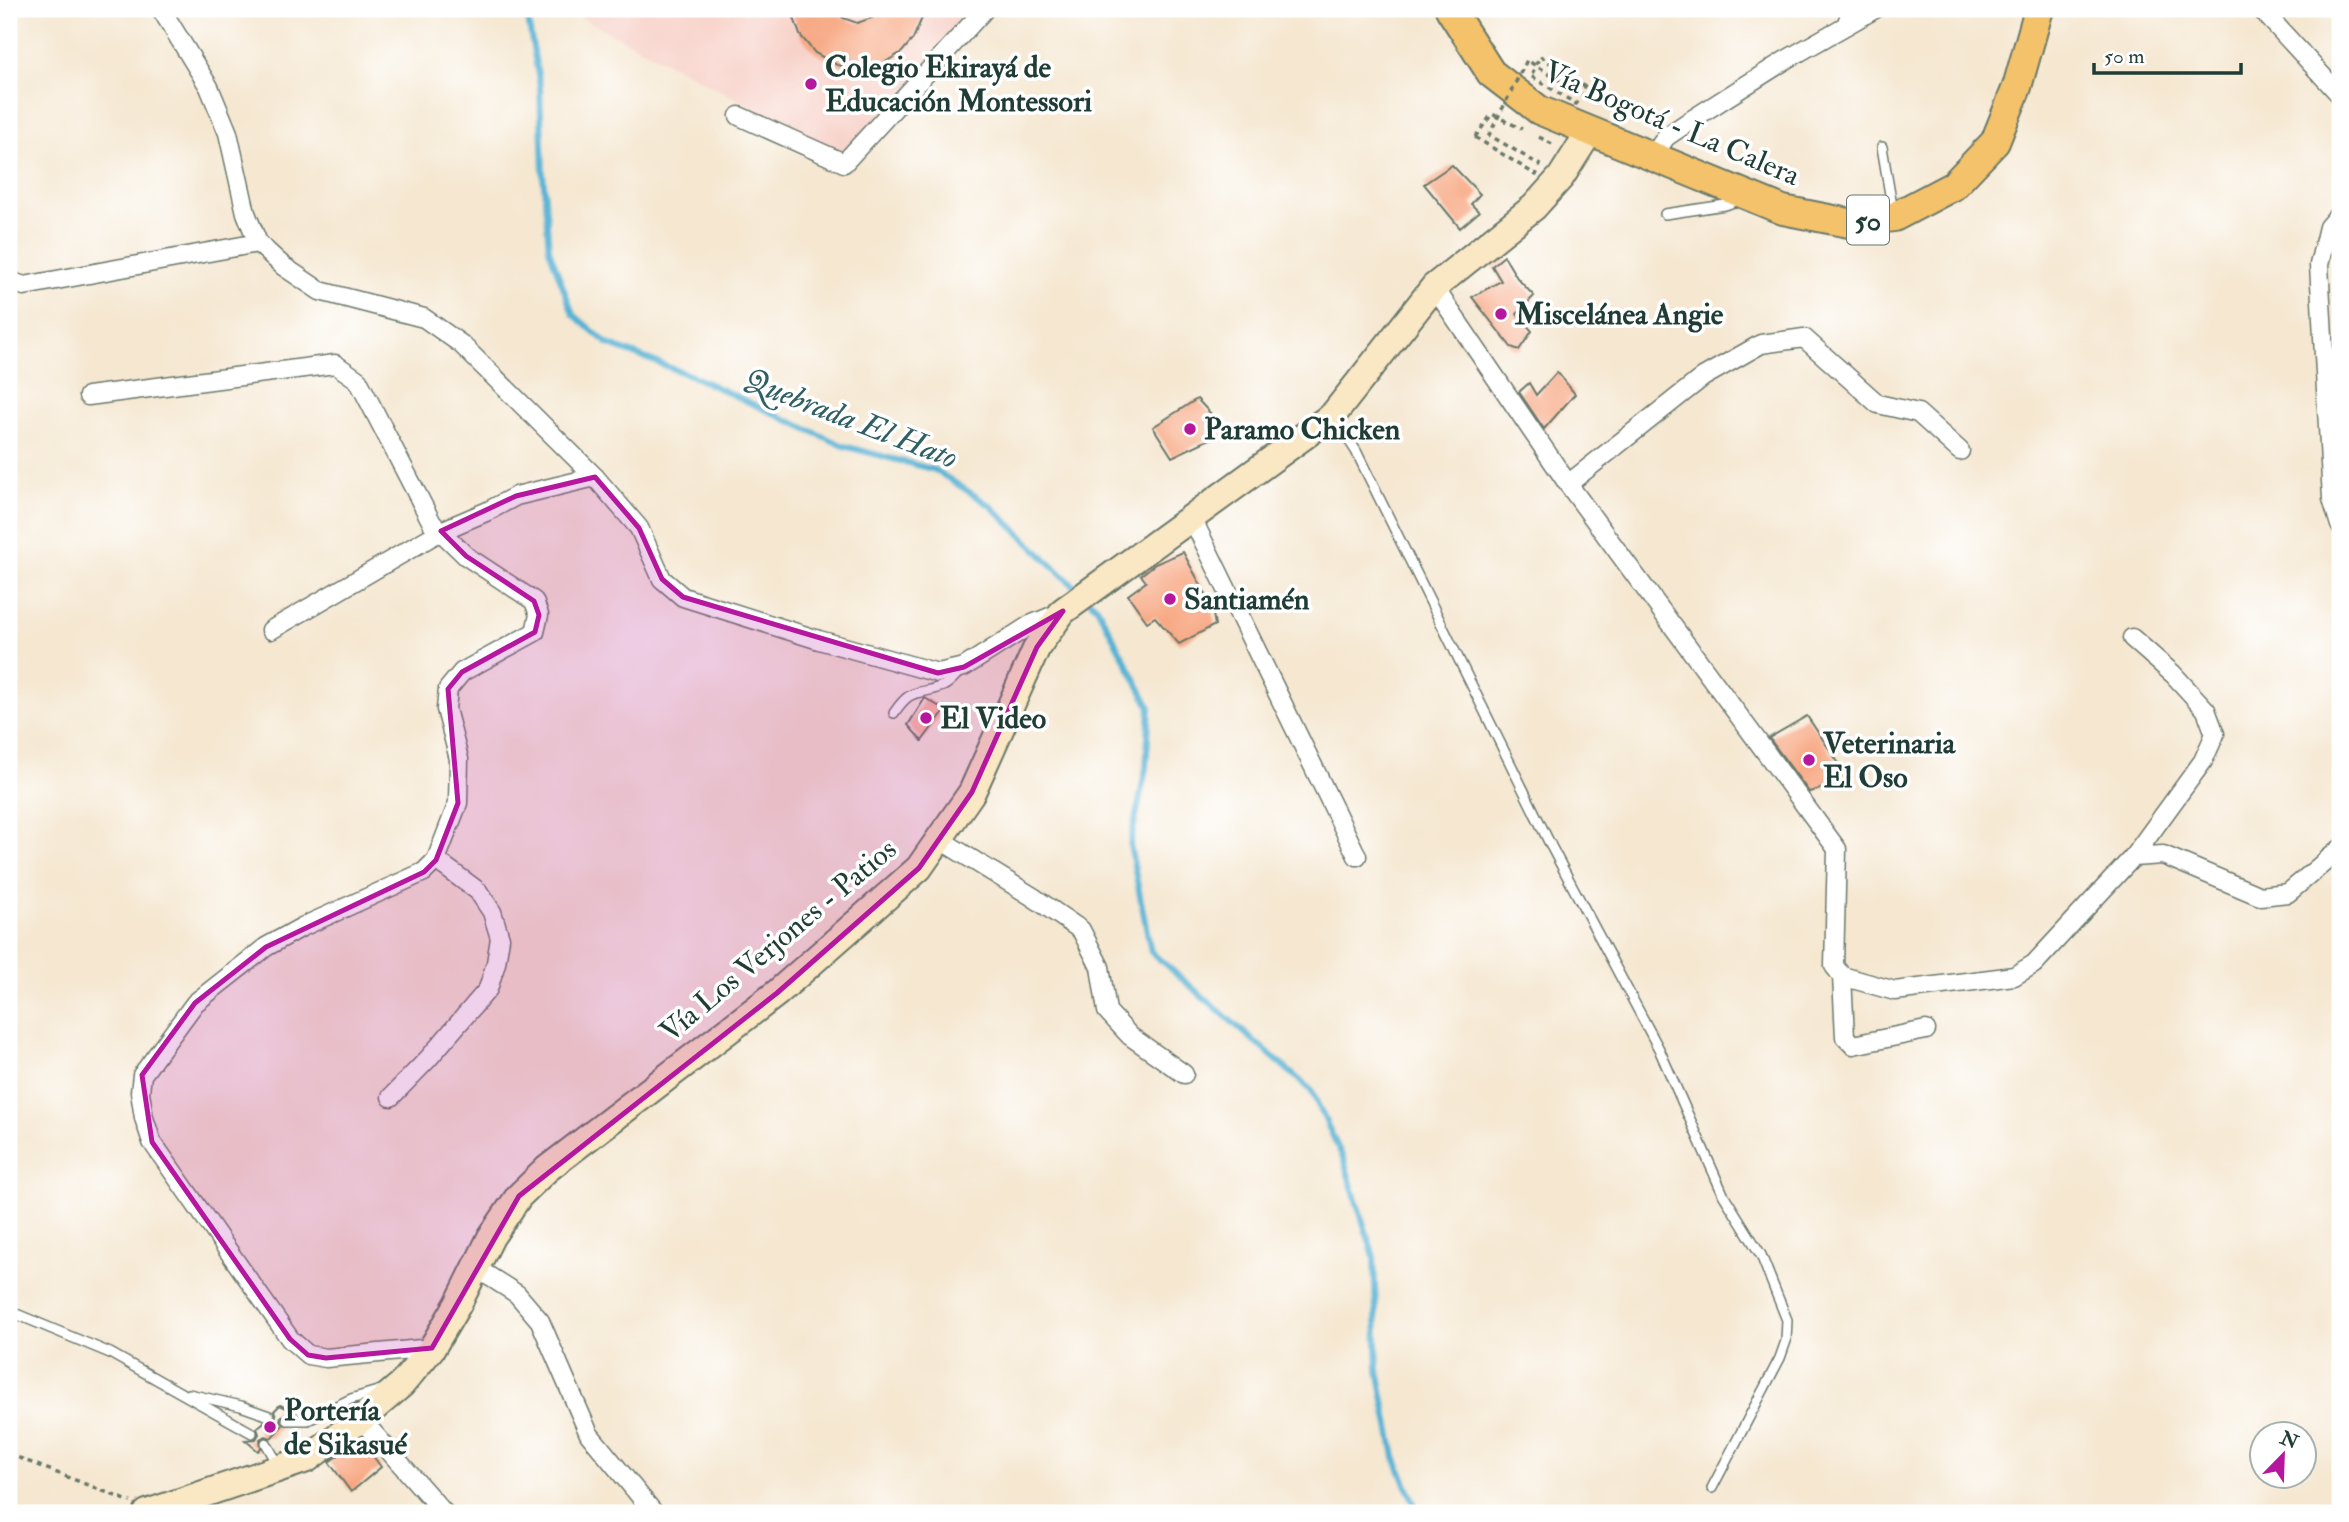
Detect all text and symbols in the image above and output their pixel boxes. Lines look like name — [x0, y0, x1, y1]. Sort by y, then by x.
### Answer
scale bar — [2094, 32, 2240, 76]
text: 50 m — [2104, 43, 2145, 70]
place label: Colegio Ekirayá de Educación Montessori — [825, 49, 1092, 120]
street label: Vía Bogotá - La Calera — [1538, 53, 1806, 194]
marker: Colegio Ekirayá de Educación Montessori — [803, 76, 819, 92]
road number: 50 — [1847, 196, 1889, 244]
place label: Miscelánea Angie — [1514, 296, 1724, 333]
marker: Miscelánea Angie — [1493, 306, 1509, 322]
water label: Quebrada El Hato — [738, 360, 963, 479]
place label: Paramo Chicken — [1204, 411, 1401, 448]
marker: Paramo Chicken — [1182, 421, 1198, 437]
place label: Santiamén — [1184, 581, 1310, 618]
marker: Santiamén — [1162, 591, 1178, 607]
place label: El Video — [940, 700, 1046, 737]
marker: El Video — [918, 710, 934, 726]
place label: Veterinaria El Oso — [1822, 725, 1957, 796]
marker: Veterinaria El Oso — [1801, 752, 1817, 768]
street label: Vía Los Verjones - Patios — [653, 831, 904, 1050]
place label: Portería de Sikasué — [284, 1392, 408, 1463]
marker: Portería de Sikasué — [262, 1419, 278, 1435]
north arrow — [2248, 1420, 2318, 1490]
text: N — [2276, 1426, 2303, 1455]

